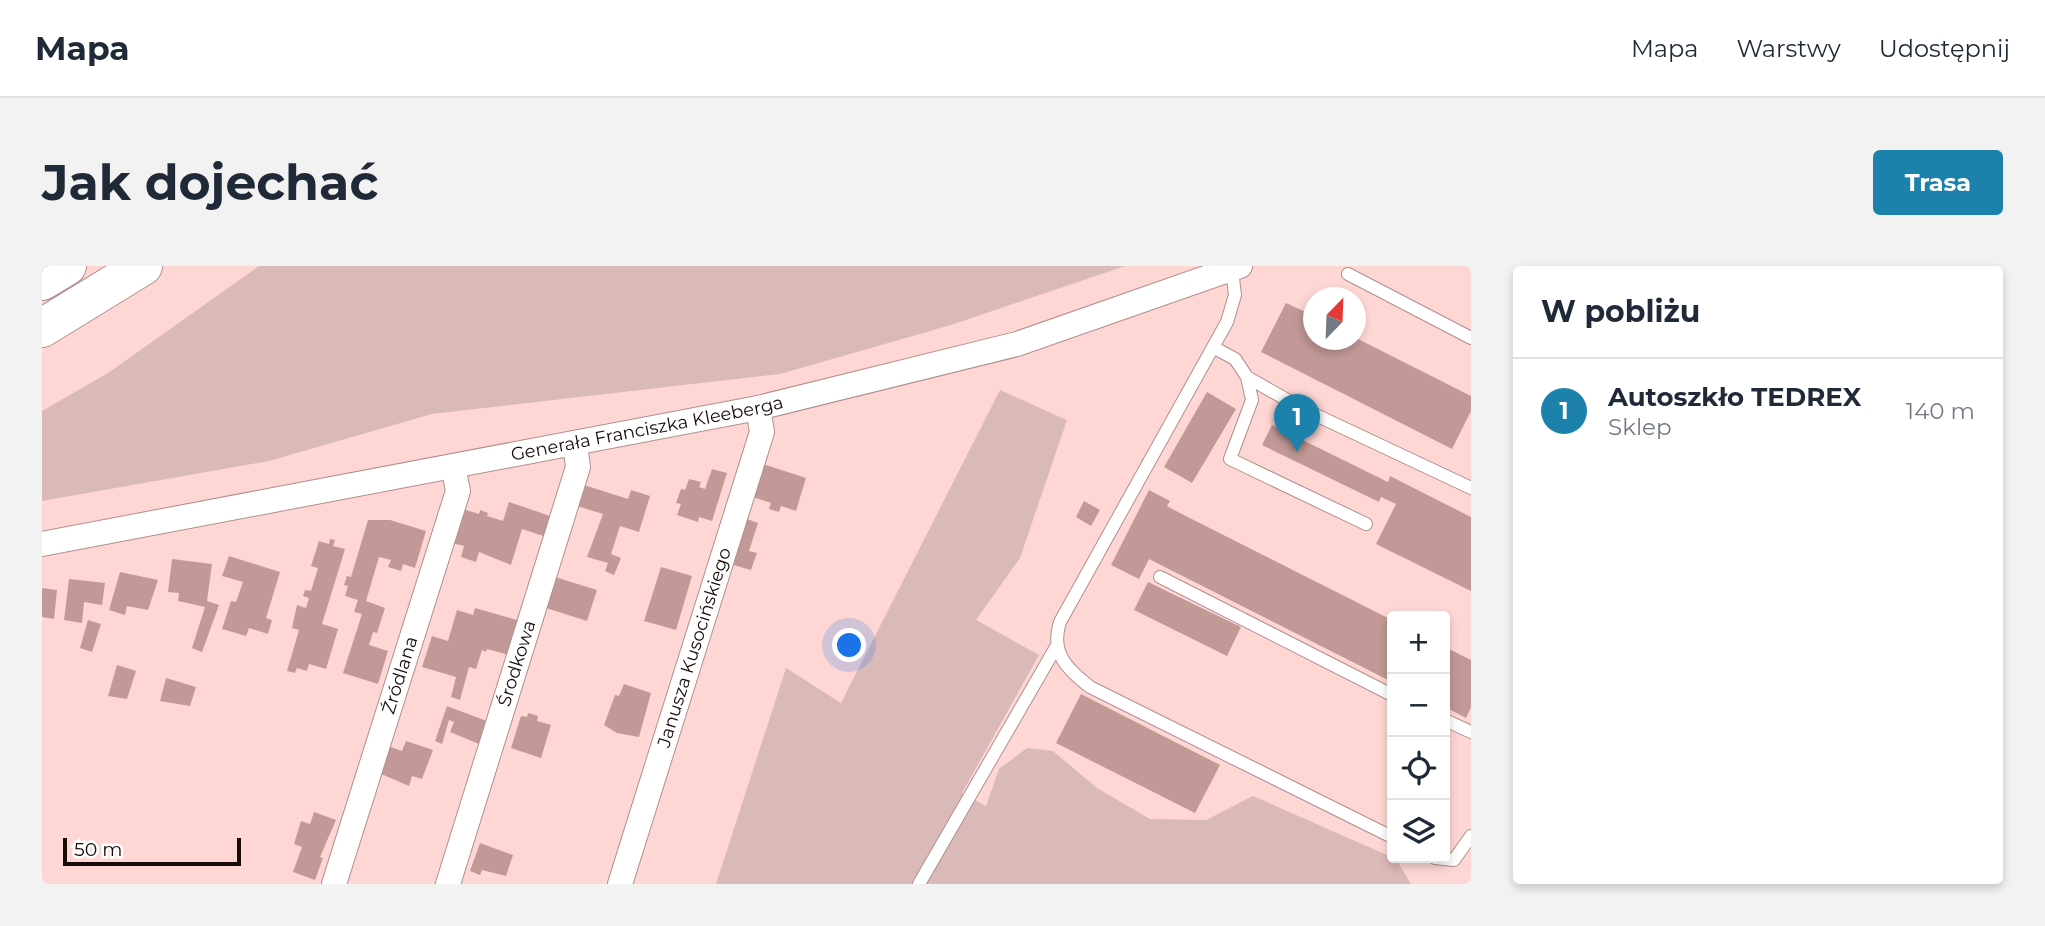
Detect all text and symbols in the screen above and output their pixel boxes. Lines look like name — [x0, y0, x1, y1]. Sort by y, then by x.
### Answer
text: Mapa — [35, 28, 130, 68]
text: Mapa — [1631, 34, 1698, 63]
text: Warstwy — [1736, 34, 1841, 63]
text: Udostępnij — [1879, 34, 2010, 63]
button: Trasa — [1873, 150, 2003, 215]
text: Jak dojechać — [42, 153, 378, 212]
north arrow — [1303, 287, 1366, 350]
text: W pobliżu — [1541, 293, 1700, 330]
text: Autoszkło TEDREX — [1608, 381, 1861, 413]
street label: Generała Franciszka Kleeberga — [509, 391, 786, 466]
pin: 1 — [1274, 394, 1320, 452]
text: 1 — [1559, 397, 1569, 425]
text: 140 m — [1906, 397, 1975, 425]
text: Sklep — [1608, 413, 1672, 441]
street label: Janusza Kusocińskiego — [652, 545, 736, 751]
map controls — [1387, 611, 1450, 863]
button: + — [1387, 611, 1450, 674]
street label: Środkowa — [493, 618, 541, 709]
your location — [832, 628, 866, 662]
street label: Źródlana — [377, 633, 422, 717]
button: − — [1387, 674, 1450, 737]
button: locate — [1387, 737, 1450, 800]
button: layers — [1387, 800, 1450, 863]
scale bar — [63, 835, 242, 867]
text: 50 m — [74, 838, 122, 861]

